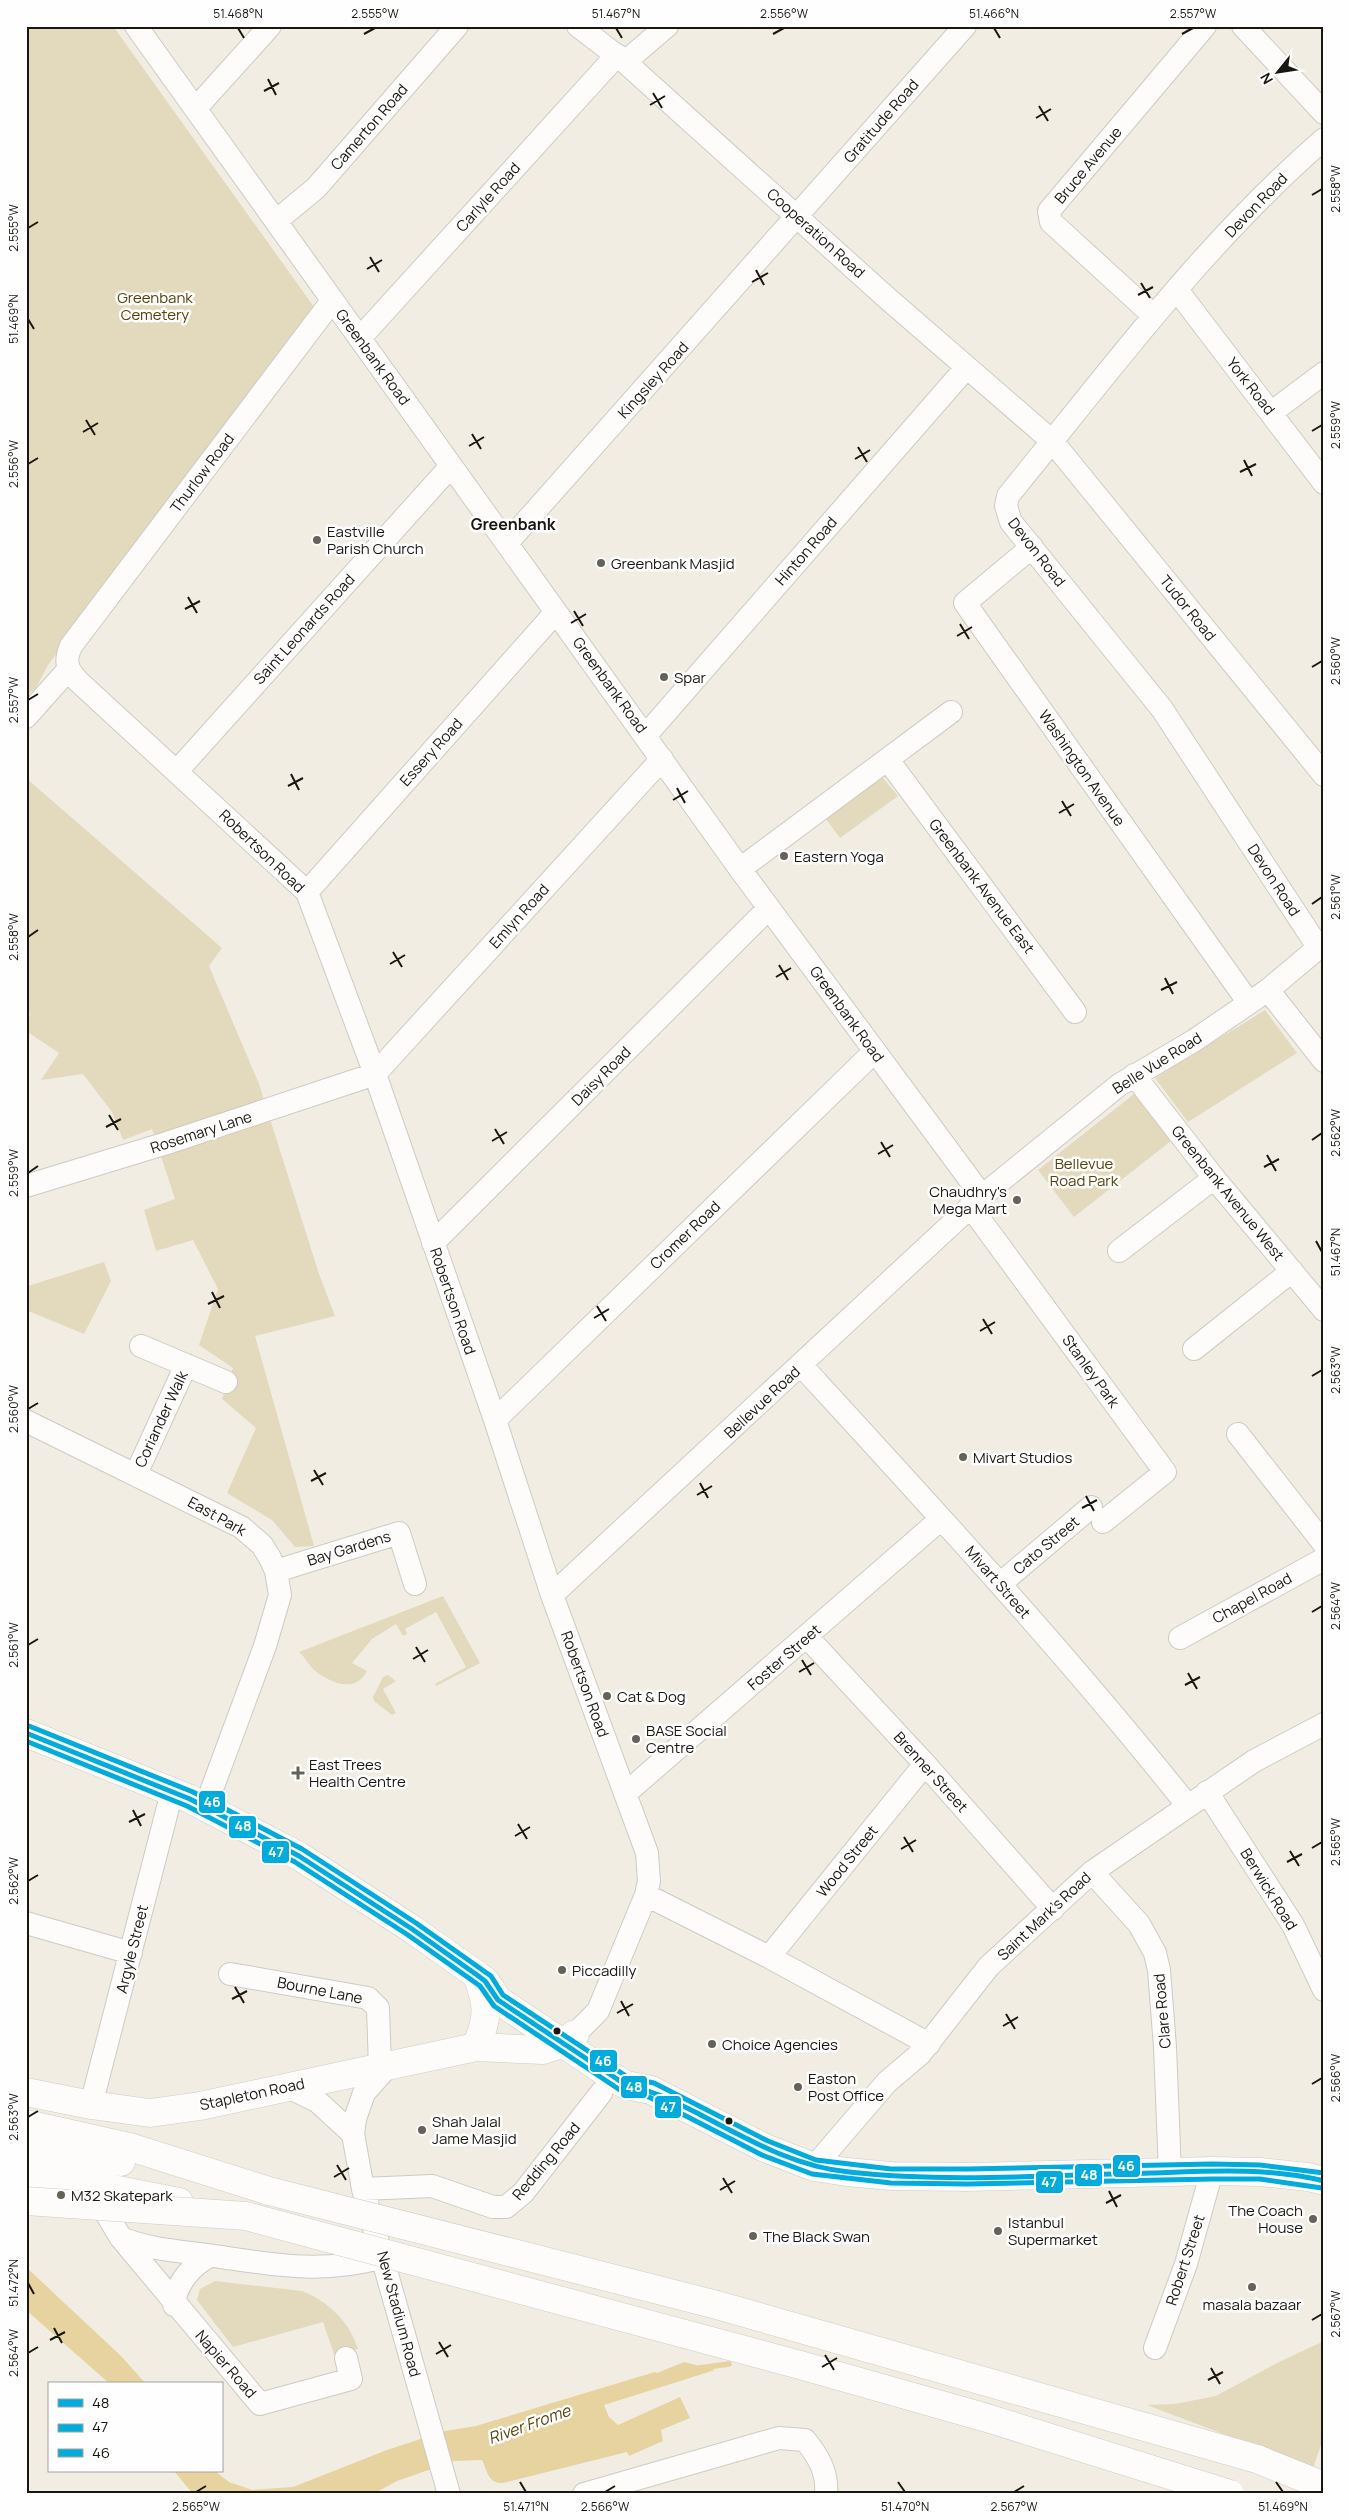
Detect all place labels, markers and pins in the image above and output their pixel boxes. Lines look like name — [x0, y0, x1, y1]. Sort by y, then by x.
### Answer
place label: Eastville Parish Church — [327, 521, 424, 559]
marker: Eastville Parish Church — [311, 534, 323, 546]
place label: Greenbank Masjid — [611, 553, 735, 574]
marker: Greenbank Masjid — [595, 557, 607, 569]
place label: Spar — [674, 667, 706, 688]
marker: Spar — [658, 671, 670, 683]
place label: Eastern Yoga — [794, 846, 884, 867]
marker: Eastern Yoga — [778, 850, 790, 862]
place label: Chaudhry's Mega Mart — [929, 1181, 1007, 1219]
marker: Chaudhry's Mega Mart — [1011, 1194, 1023, 1206]
place label: Mivart Studios — [973, 1447, 1072, 1468]
marker: Mivart Studios — [957, 1451, 969, 1463]
place label: Cat & Dog — [617, 1686, 686, 1707]
marker: Cat & Dog — [601, 1690, 613, 1702]
place label: BASE Social Centre — [646, 1720, 727, 1758]
marker: BASE Social Centre — [630, 1733, 642, 1745]
place label: East Trees Health Centre — [309, 1754, 406, 1792]
marker: East Trees Health Centre — [291, 1766, 305, 1780]
place label: Piccadilly — [572, 1960, 637, 1981]
marker: Piccadilly — [556, 1964, 568, 1976]
unlabelled marker — [552, 2026, 562, 2036]
place label: Choice Agencies — [722, 2034, 838, 2055]
marker: Choice Agencies — [706, 2038, 718, 2050]
place label: Easton Post Office — [808, 2068, 884, 2106]
marker: Easton Post Office — [792, 2081, 804, 2093]
place label: Shah Jalal Jame Masjid — [432, 2111, 517, 2149]
unlabelled marker — [724, 2116, 734, 2126]
marker: Shah Jalal Jame Masjid — [416, 2124, 428, 2136]
place label: M32 Skatepark — [71, 2185, 173, 2206]
marker: M32 Skatepark — [55, 2189, 67, 2201]
place label: The Coach House — [1228, 2200, 1303, 2238]
place label: Istanbul Supermarket — [1008, 2212, 1098, 2250]
marker: The Coach House — [1307, 2213, 1319, 2225]
marker: Istanbul Supermarket — [992, 2225, 1004, 2237]
place label: The Black Swan — [763, 2226, 870, 2247]
marker: The Black Swan — [747, 2230, 759, 2242]
marker: masala bazaar — [1246, 2281, 1258, 2293]
place label: masala bazaar — [1203, 2294, 1302, 2315]

